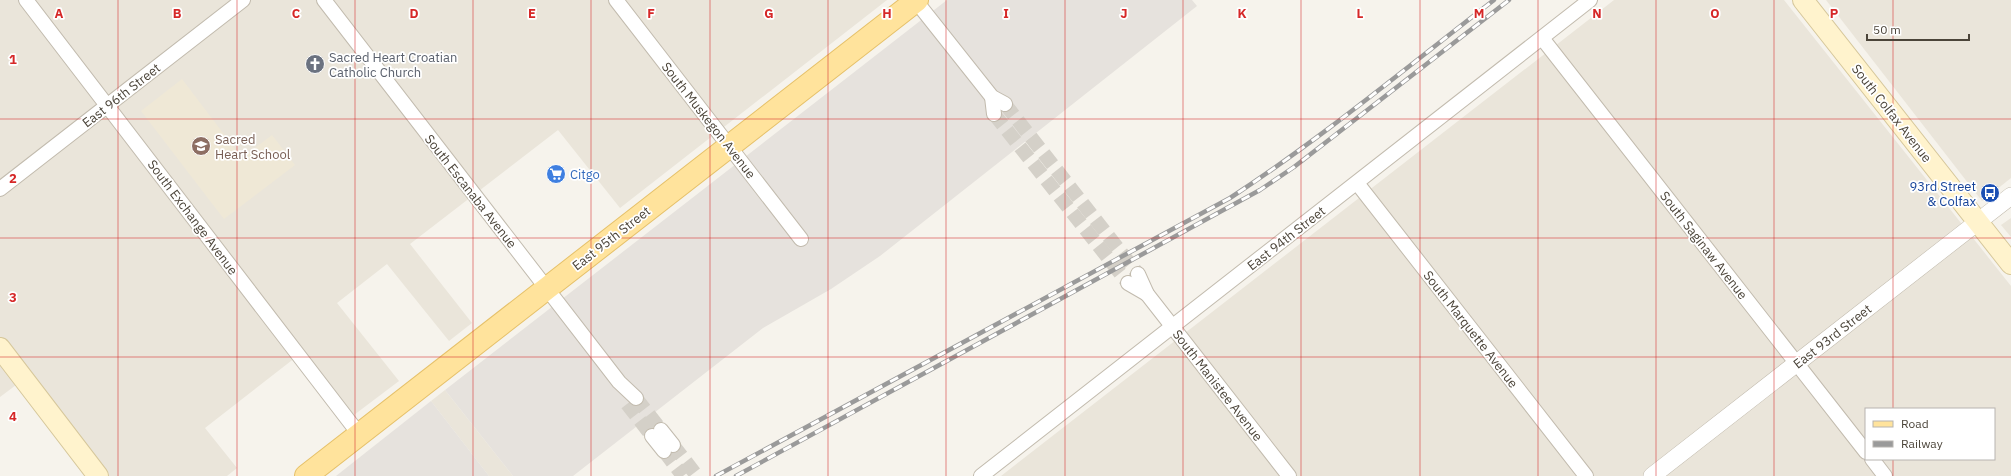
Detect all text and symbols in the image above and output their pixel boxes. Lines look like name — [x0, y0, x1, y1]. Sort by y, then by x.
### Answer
text: A — [55, 5, 64, 22]
text: B — [173, 5, 182, 22]
text: C — [292, 5, 301, 22]
text: D — [409, 5, 419, 22]
text: E — [528, 5, 536, 22]
text: F — [647, 5, 655, 22]
text: G — [764, 5, 774, 22]
text: H — [882, 5, 892, 22]
text: I — [1003, 5, 1009, 22]
text: J — [1120, 5, 1128, 22]
text: K — [1237, 5, 1247, 22]
text: L — [1357, 5, 1364, 22]
text: M — [1474, 5, 1484, 22]
text: N — [1592, 5, 1602, 22]
text: O — [1710, 5, 1720, 22]
text: P — [1830, 5, 1839, 22]
scale bar — [1867, 16, 1969, 42]
text: 50 m — [1873, 22, 1901, 37]
place label: Sacred Heart Croatian Catholic Church — [329, 49, 457, 81]
text: 1 — [9, 51, 17, 68]
church icon: Sacred Heart Croatian Catholic Church — [304, 53, 326, 75]
street label: South Muskegon Avenue — [658, 59, 759, 182]
street label: East 96th Street — [79, 60, 164, 131]
street label: South Colfax Avenue — [1848, 61, 1935, 166]
place label: Sacred Heart School — [215, 131, 291, 163]
street label: South Escanaba Avenue — [421, 131, 520, 252]
school or university icon: Sacred Heart School — [190, 135, 212, 157]
street label: South Exchange Avenue — [144, 156, 241, 278]
supermarket icon: Citgo — [545, 163, 567, 185]
place label: Citgo — [570, 166, 600, 183]
text: 2 — [9, 170, 17, 187]
place label: 93rd Street & Colfax — [1909, 178, 1976, 210]
bus stop icon: 93rd Street & Colfax — [1979, 182, 2001, 204]
street label: South Saginaw Avenue — [1656, 188, 1751, 303]
street label: East 95th Street — [569, 203, 654, 274]
street label: East 94th Street — [1244, 203, 1329, 274]
street label: South Marquette Avenue — [1420, 267, 1522, 391]
text: 3 — [9, 289, 17, 306]
street label: East 93rd Street — [1790, 300, 1875, 372]
street label: South Manistee Avenue — [1169, 326, 1266, 444]
text: 4 — [9, 408, 17, 425]
legend — [1865, 408, 1995, 460]
text: Road — [1901, 416, 1929, 431]
text: Railway — [1901, 436, 1943, 451]

